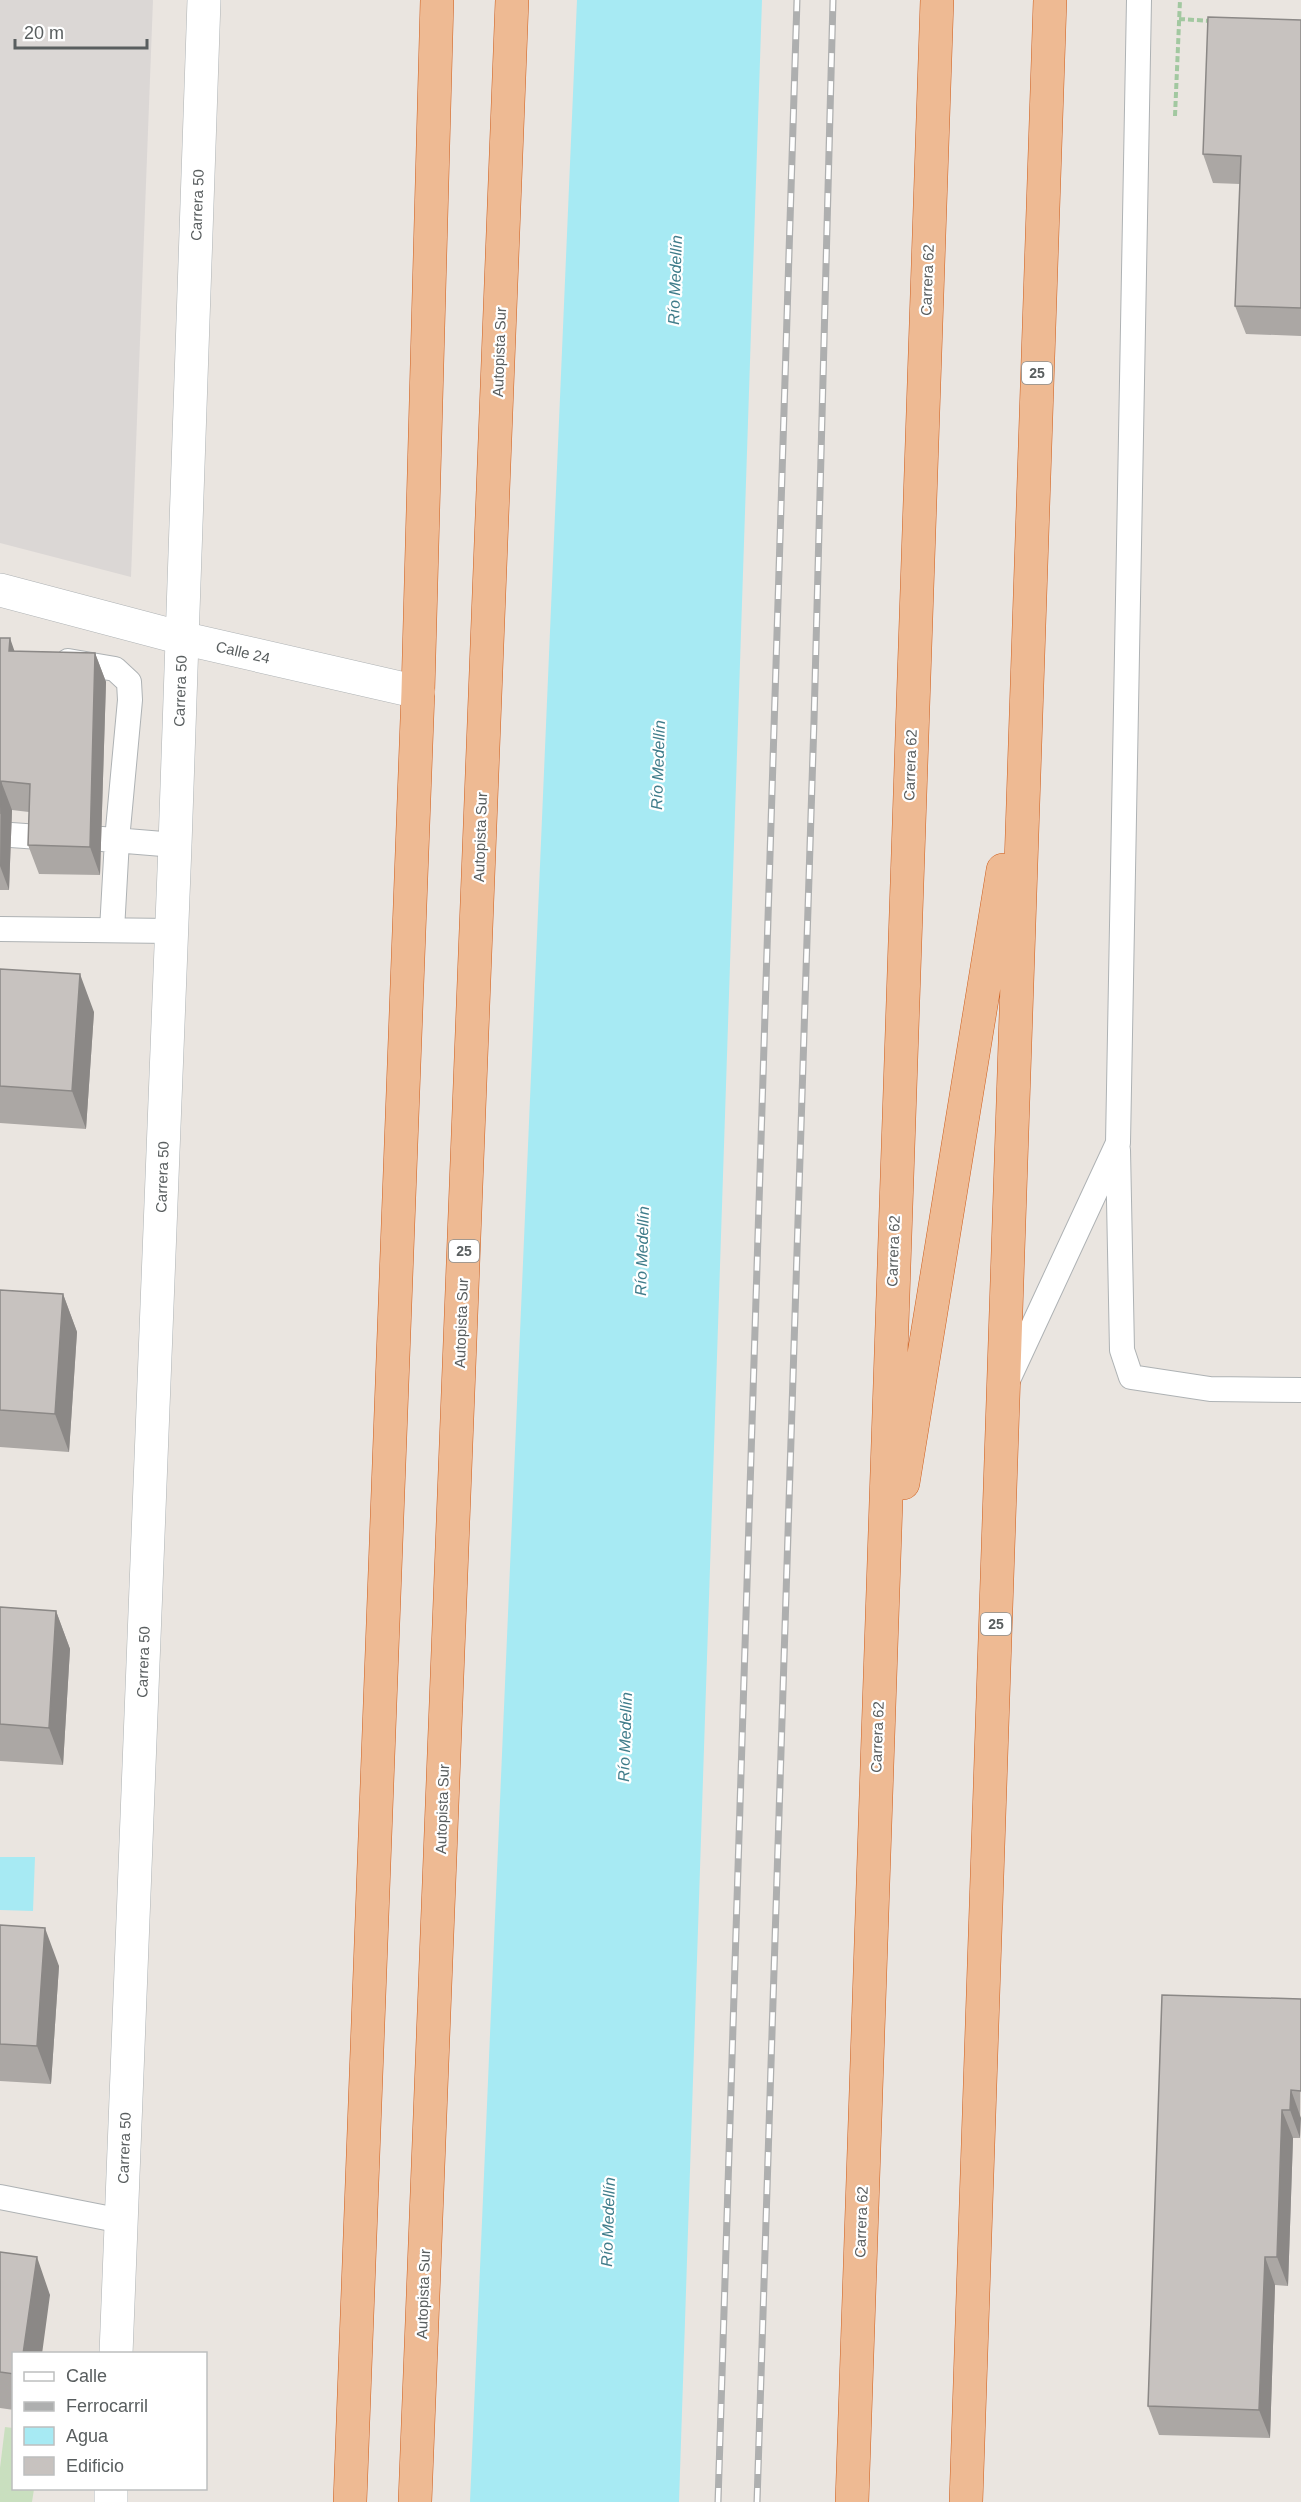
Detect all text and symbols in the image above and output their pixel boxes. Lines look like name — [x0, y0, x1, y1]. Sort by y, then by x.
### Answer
scale bar — [15, 12, 147, 50]
text: 20 m — [24, 23, 64, 43]
street label: Carrera 50 — [187, 169, 207, 241]
water label: Río Medellín — [665, 235, 685, 325]
street label: Carrera 62 — [917, 244, 937, 316]
street label: Autopista Sur — [489, 307, 509, 397]
road number: 25 — [1022, 362, 1052, 384]
street label: Calle 24 — [214, 638, 272, 666]
street label: Carrera 50 — [170, 655, 190, 727]
water label: Río Medellín — [648, 720, 668, 810]
street label: Carrera 62 — [900, 729, 920, 801]
street label: Autopista Sur — [470, 792, 490, 882]
street label: Carrera 50 — [152, 1141, 172, 1213]
water label: Río Medellín — [632, 1206, 652, 1296]
street label: Carrera 62 — [883, 1215, 903, 1287]
road number: 25 — [449, 1240, 479, 1262]
street label: Autopista Sur — [451, 1278, 471, 1368]
road number: 25 — [981, 1613, 1011, 1635]
street label: Carrera 50 — [133, 1626, 153, 1698]
water label: Río Medellín — [615, 1692, 635, 1782]
street label: Carrera 62 — [867, 1701, 887, 1773]
street label: Autopista Sur — [432, 1764, 452, 1854]
street label: Carrera 50 — [114, 2112, 134, 2184]
water label: Río Medellín — [598, 2177, 618, 2267]
street label: Carrera 62 — [851, 2186, 871, 2258]
street label: Autopista Sur — [413, 2249, 433, 2339]
legend — [12, 2352, 207, 2490]
text: Calle — [66, 2366, 107, 2386]
text: Ferrocarril — [66, 2396, 148, 2416]
text: Agua — [66, 2426, 109, 2446]
text: Edificio — [66, 2456, 124, 2476]

